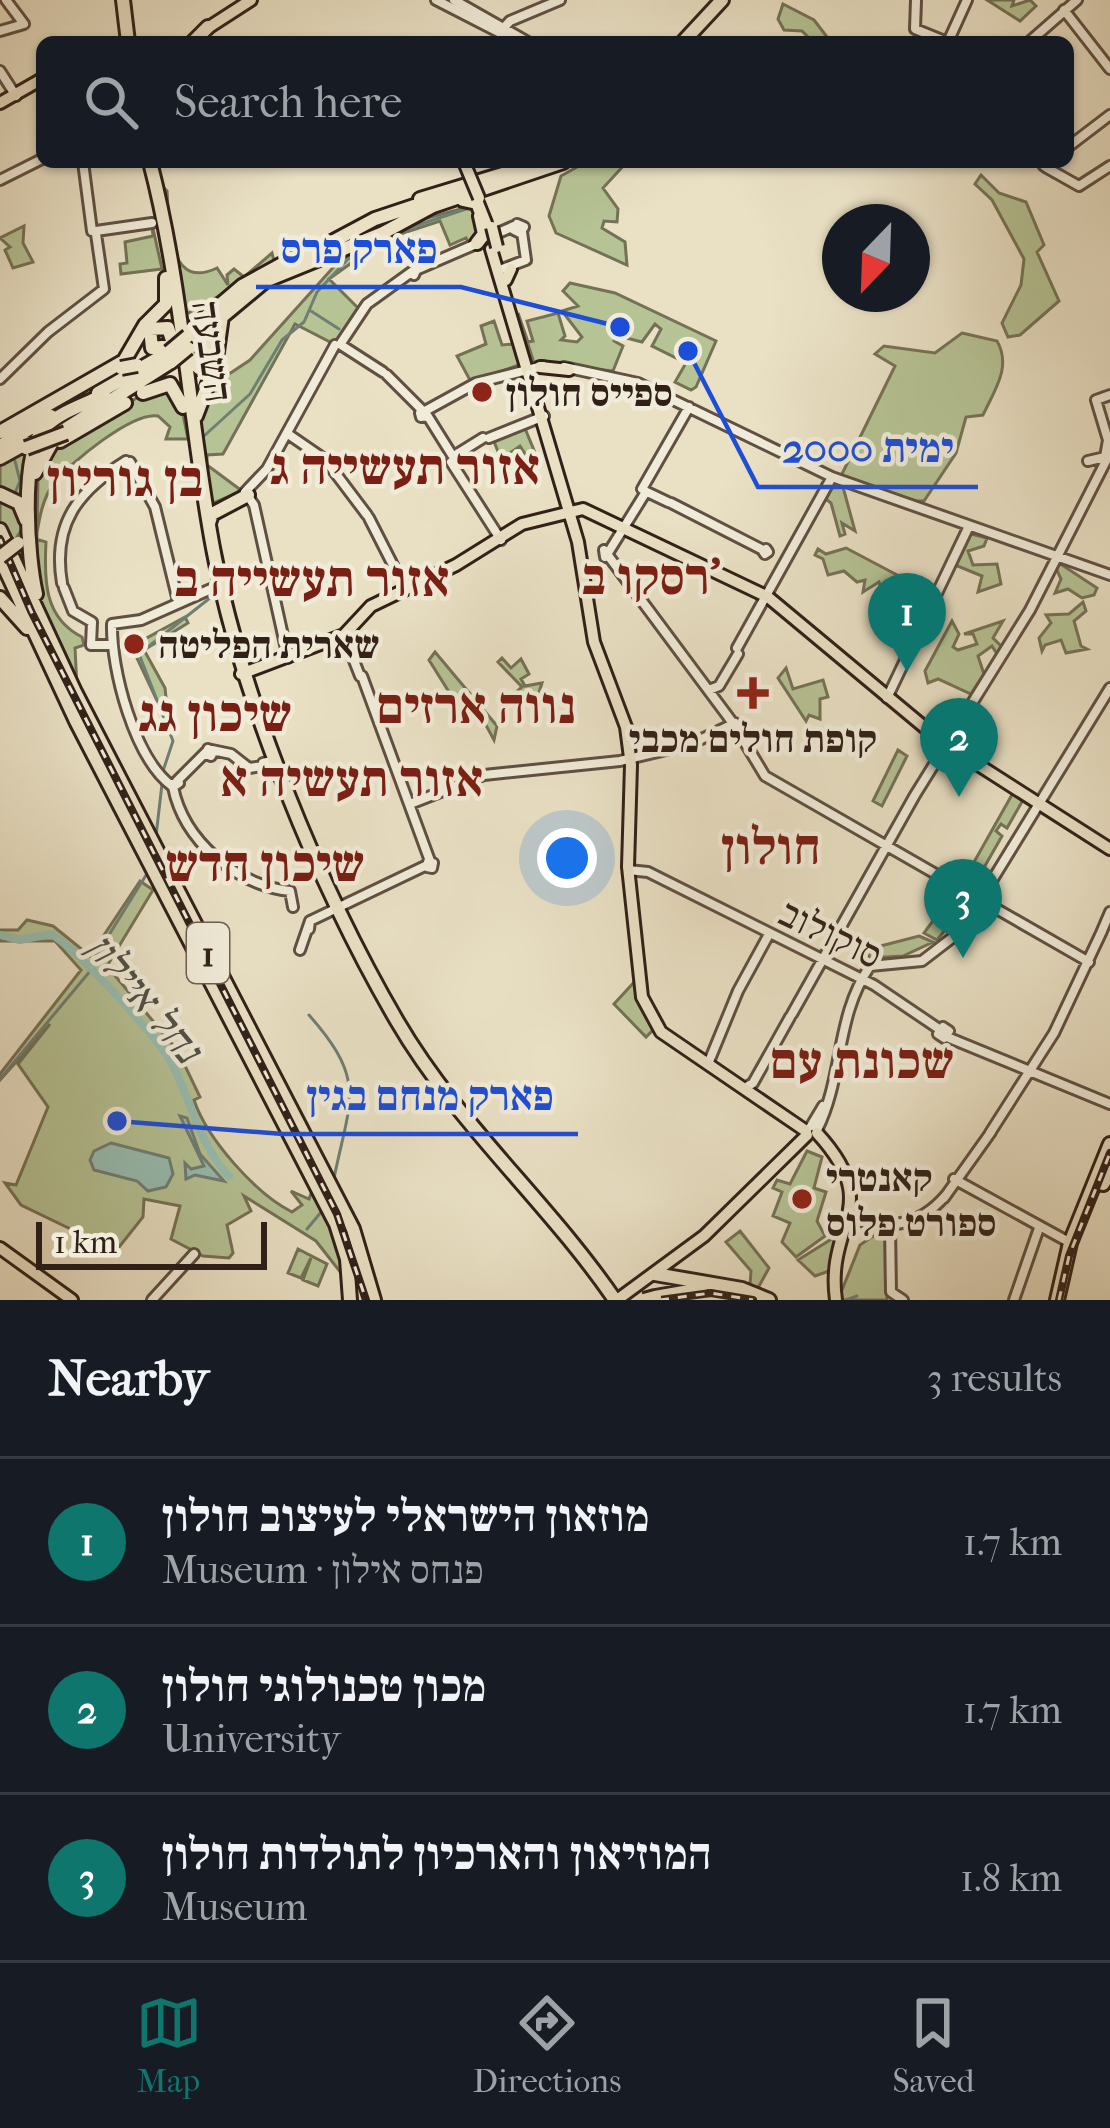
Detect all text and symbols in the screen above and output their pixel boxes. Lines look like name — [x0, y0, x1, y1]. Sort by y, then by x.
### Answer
search box — [36, 36, 1074, 168]
icon: search — [78, 69, 144, 135]
text: Search here — [174, 76, 402, 129]
north arrow — [822, 204, 930, 312]
callout: פארק פרס — [256, 209, 461, 287]
text: פארק פרס — [281, 225, 437, 274]
street label: השבעה — [182, 297, 242, 405]
place label: ספייס חולון — [506, 370, 673, 416]
marker: ספייס חולון — [469, 379, 495, 405]
callout: ימית 2000 — [758, 409, 978, 487]
text: ימית 2000 — [782, 424, 954, 473]
district label: אזור תעשייה ג — [270, 437, 540, 497]
district label: בן גוריון — [47, 449, 203, 509]
district label: רסקו ב' — [581, 547, 721, 607]
district label: אזור תעשייה ב — [174, 549, 450, 609]
pin: 1 — [868, 573, 946, 672]
place label: שארית הפליטה — [158, 622, 380, 668]
marker: שארית הפליטה — [121, 631, 147, 657]
district label: נווה ארזים — [376, 676, 576, 736]
marker: קופת חולים מכבי — [737, 677, 769, 709]
district label: שיכון גג — [138, 684, 292, 744]
pin: 2 — [920, 698, 998, 797]
place label: קופת חולים מכבי — [629, 716, 877, 762]
district label: אזור תעשיה א — [220, 749, 484, 809]
district label: חולון — [721, 817, 821, 877]
your location — [537, 828, 597, 888]
district label: שיכון חדש — [165, 834, 365, 894]
pin: 3 — [924, 859, 1002, 958]
street label: סוקולוב — [772, 889, 890, 978]
road number: 1 — [187, 923, 229, 983]
water label: נחל איילון — [76, 924, 214, 1075]
district label: שכונת עם — [770, 1031, 954, 1091]
callout: פארק מנחם בגין — [283, 1056, 578, 1134]
text: פארק מנחם בגין — [306, 1072, 554, 1121]
place label: קאנטרי ספורט פלוס — [826, 1155, 996, 1246]
marker: קאנטרי ספורט פלוס — [789, 1186, 815, 1212]
scale bar — [36, 1216, 267, 1269]
text: 1 km — [54, 1223, 117, 1262]
text: Nearby — [48, 1348, 209, 1408]
text: 3 results — [927, 1355, 1062, 1401]
text: מוזאון הישראלי לעיצוב חולון — [162, 1490, 649, 1543]
text: 1 — [80, 1519, 94, 1565]
text: 1.7 km — [963, 1519, 1062, 1565]
text: Museum · פנחס אילון — [162, 1547, 484, 1593]
text: מכון טכנולוגי חולון — [162, 1660, 486, 1713]
text: 2 — [77, 1687, 97, 1733]
text: 1.7 km — [963, 1687, 1062, 1733]
text: University — [162, 1716, 341, 1762]
text: המוזיאון והארכיון לתולדות חולון — [162, 1828, 711, 1881]
text: 3 — [79, 1855, 95, 1901]
text: 1.8 km — [960, 1855, 1062, 1901]
text: Museum — [162, 1884, 307, 1930]
tab: Map — [136, 1990, 202, 2101]
tab: Directions — [473, 1990, 621, 2101]
tab: Saved — [893, 1990, 974, 2101]

